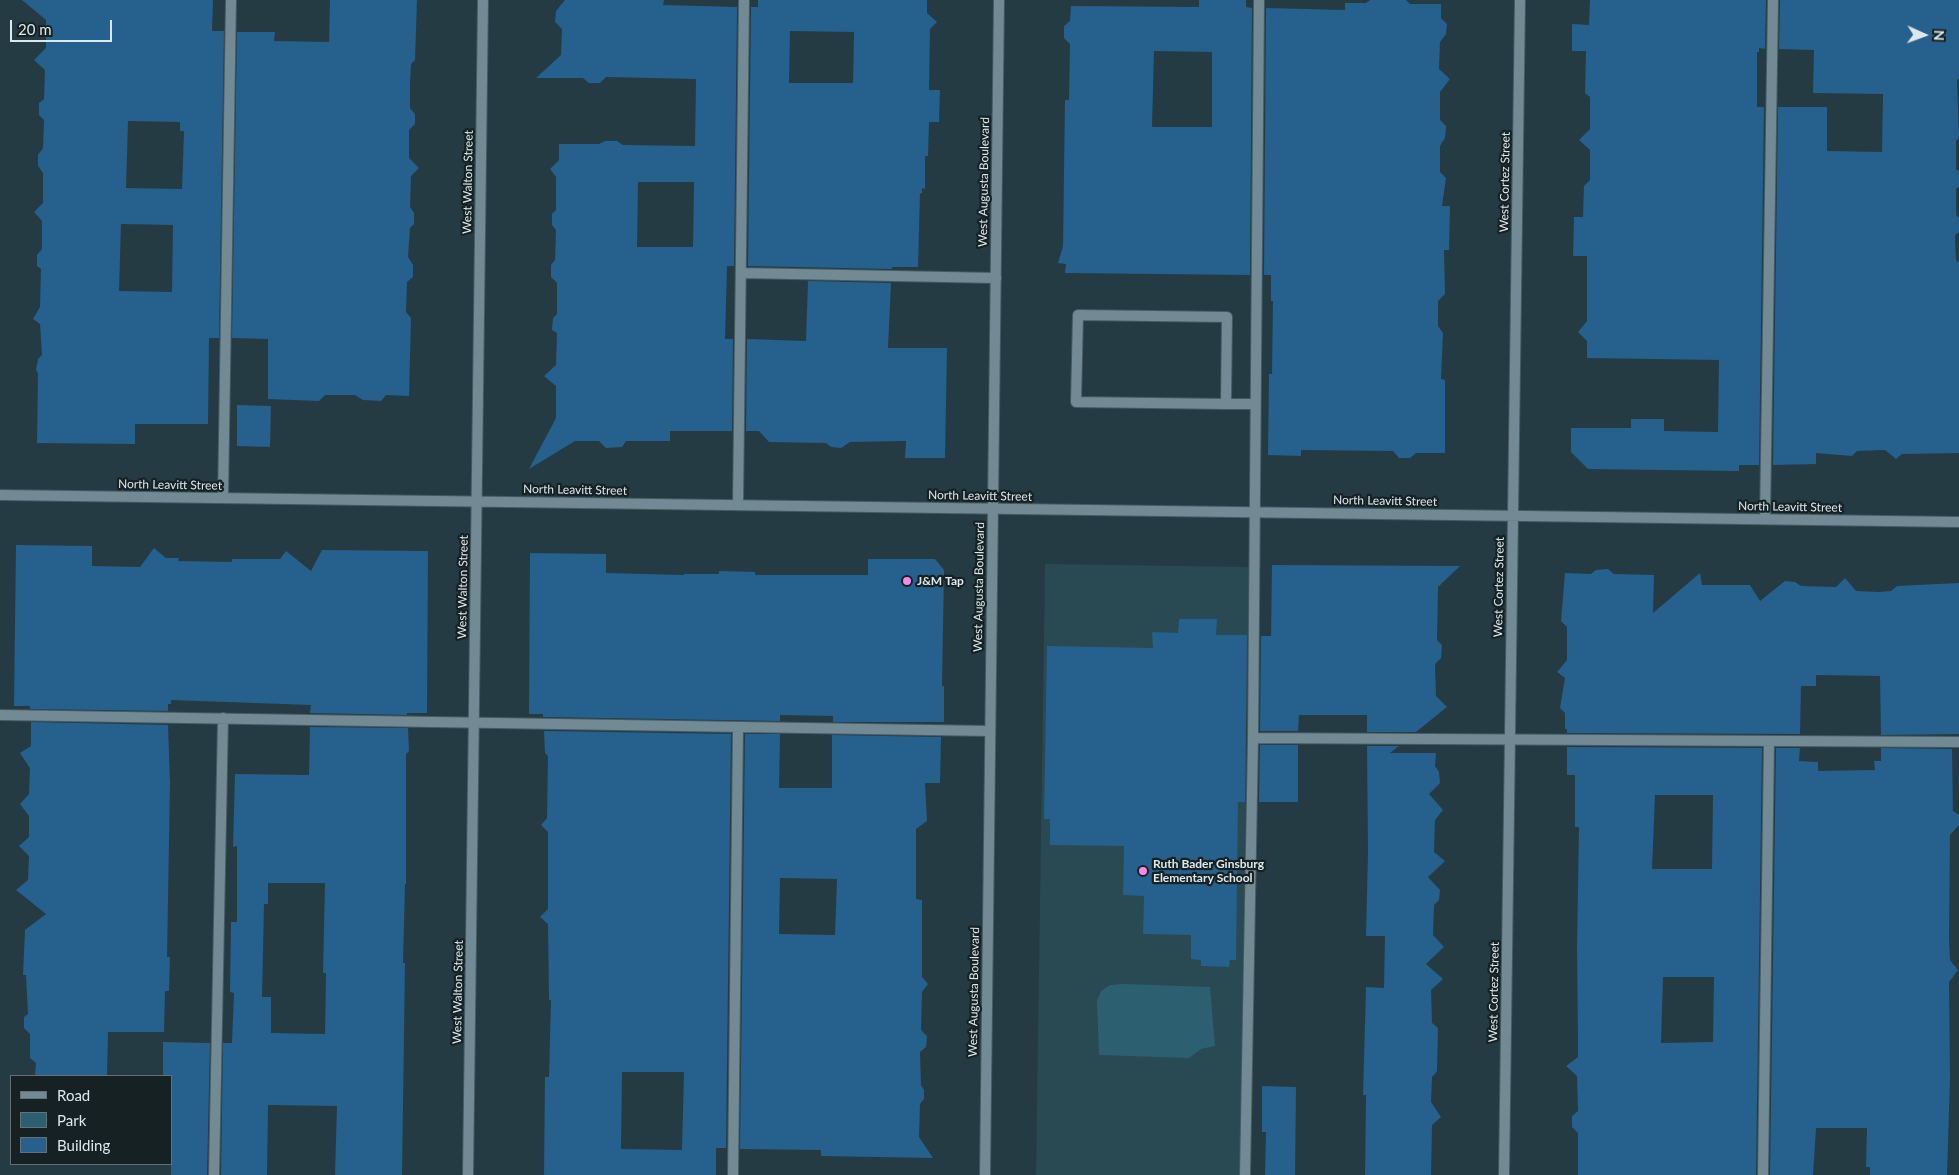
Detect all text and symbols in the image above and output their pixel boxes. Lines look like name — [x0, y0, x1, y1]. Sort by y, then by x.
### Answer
scale bar — [12, 10, 115, 42]
north arrow — [1899, 10, 1949, 60]
text: 20 m — [18, 20, 52, 38]
text: N — [1931, 30, 1948, 41]
street label: West Augusta Boulevard — [976, 117, 992, 247]
street label: West Walton Street — [460, 130, 476, 234]
street label: West Cortez Street — [1497, 132, 1513, 232]
street label: North Leavitt Street — [118, 477, 222, 493]
street label: North Leavitt Street — [523, 482, 627, 498]
street label: North Leavitt Street — [928, 488, 1032, 504]
street label: North Leavitt Street — [1333, 493, 1437, 509]
street label: North Leavitt Street — [1738, 499, 1842, 515]
street label: West Augusta Boulevard — [971, 522, 987, 652]
street label: West Walton Street — [455, 535, 471, 639]
street label: West Cortez Street — [1491, 537, 1507, 637]
place label: J&M Tap — [917, 574, 964, 588]
marker: J&M Tap — [901, 575, 913, 587]
place label: Ruth Bader Ginsburg Elementary School — [1153, 857, 1264, 885]
marker: Ruth Bader Ginsburg Elementary School — [1137, 865, 1149, 877]
street label: West Augusta Boulevard — [966, 927, 982, 1057]
street label: West Walton Street — [450, 940, 466, 1044]
street label: West Cortez Street — [1486, 942, 1502, 1042]
legend — [10, 1075, 172, 1165]
text: Road — [57, 1086, 90, 1104]
text: Park — [57, 1111, 86, 1129]
text: Building — [57, 1136, 110, 1154]

